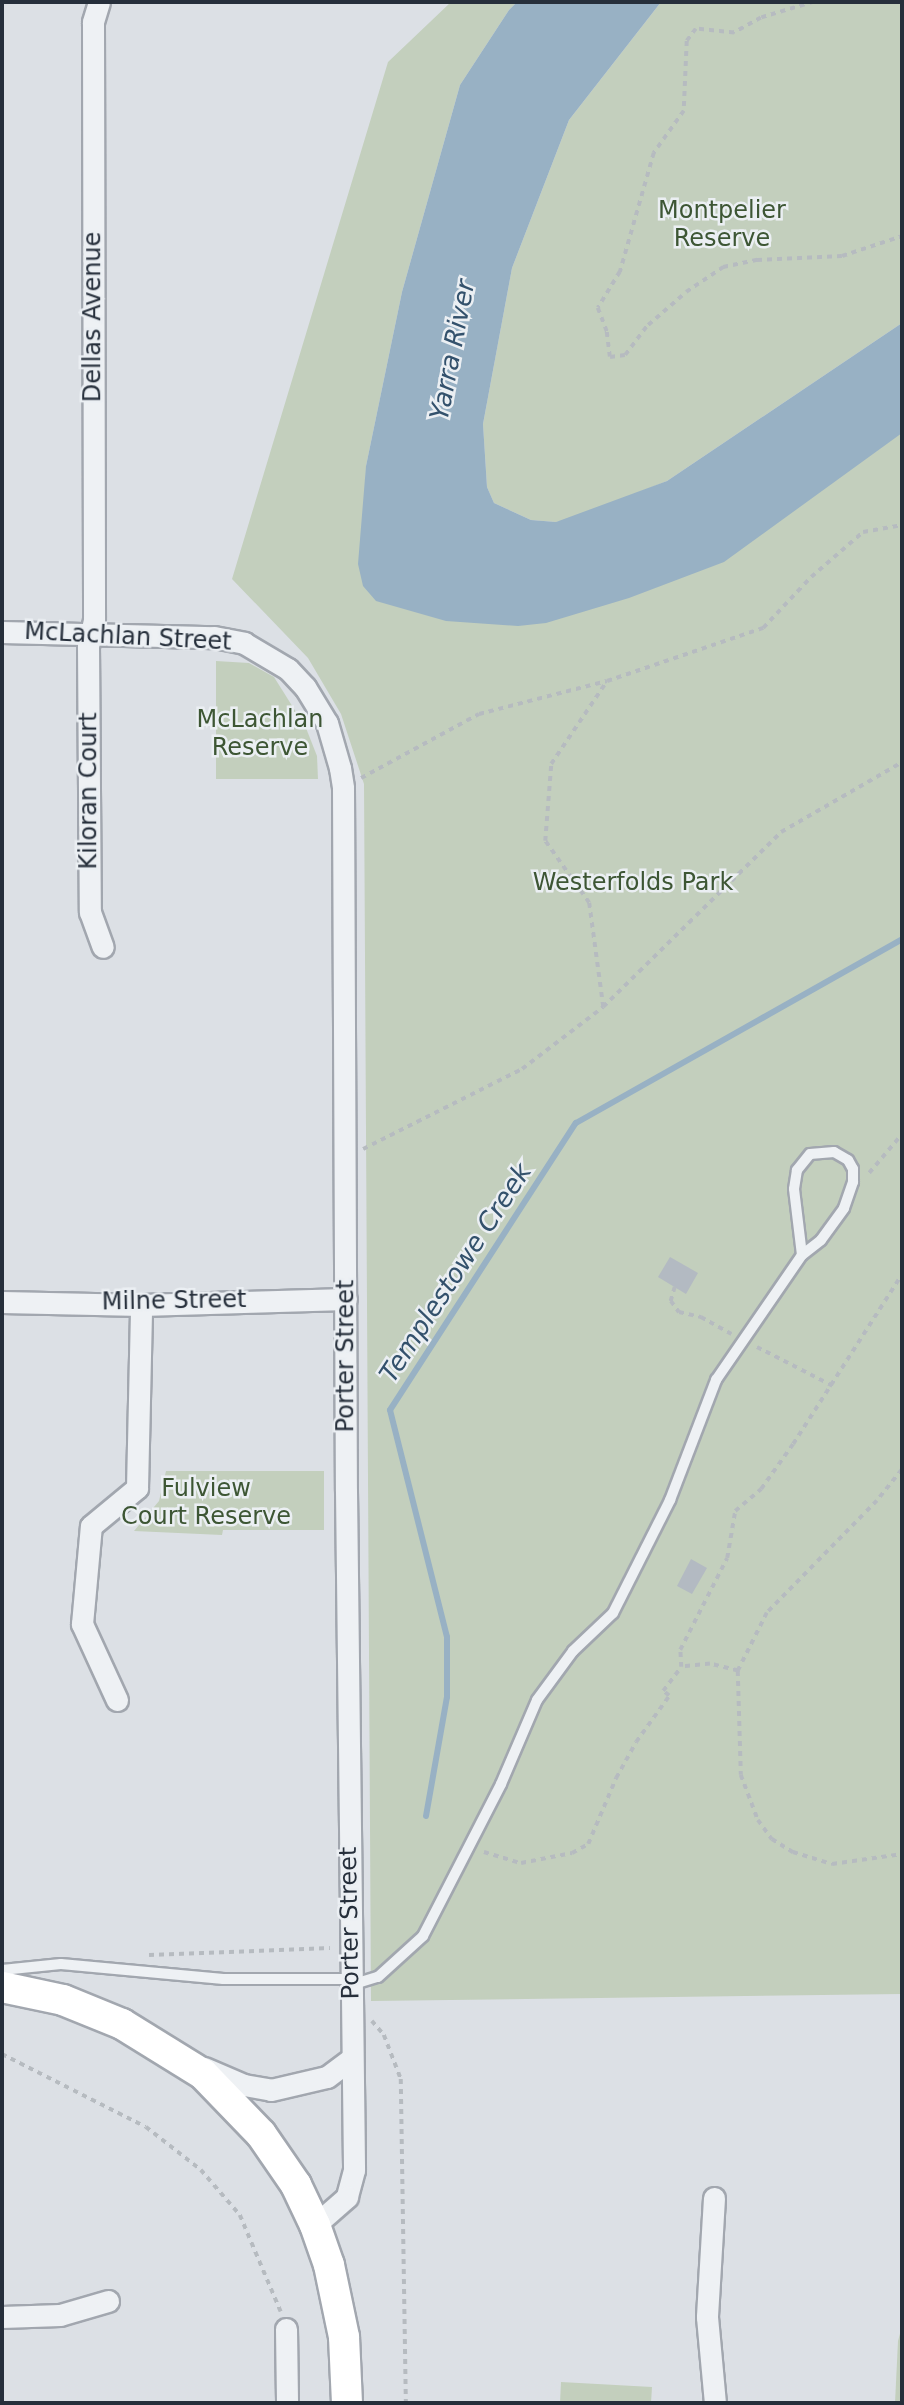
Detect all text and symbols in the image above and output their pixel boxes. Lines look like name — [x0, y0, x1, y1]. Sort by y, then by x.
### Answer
park label: Montpelier Reserve — [658, 197, 786, 253]
street label: Dellas Avenue — [79, 232, 107, 402]
water label: Yarra River — [424, 277, 482, 423]
street label: McLachlan Street — [24, 617, 232, 657]
park label: McLachlan Reserve — [197, 706, 323, 762]
street label: Kiloran Court — [75, 712, 103, 870]
park label: Westerfolds Park — [533, 869, 733, 897]
water label: Templestowe Creek — [374, 1158, 538, 1388]
street label: Porter Street — [332, 1280, 360, 1432]
street label: Milne Street — [101, 1285, 247, 1317]
park label: Fulview Court Reserve — [121, 1475, 291, 1531]
street label: Porter Street — [334, 1846, 366, 2000]

